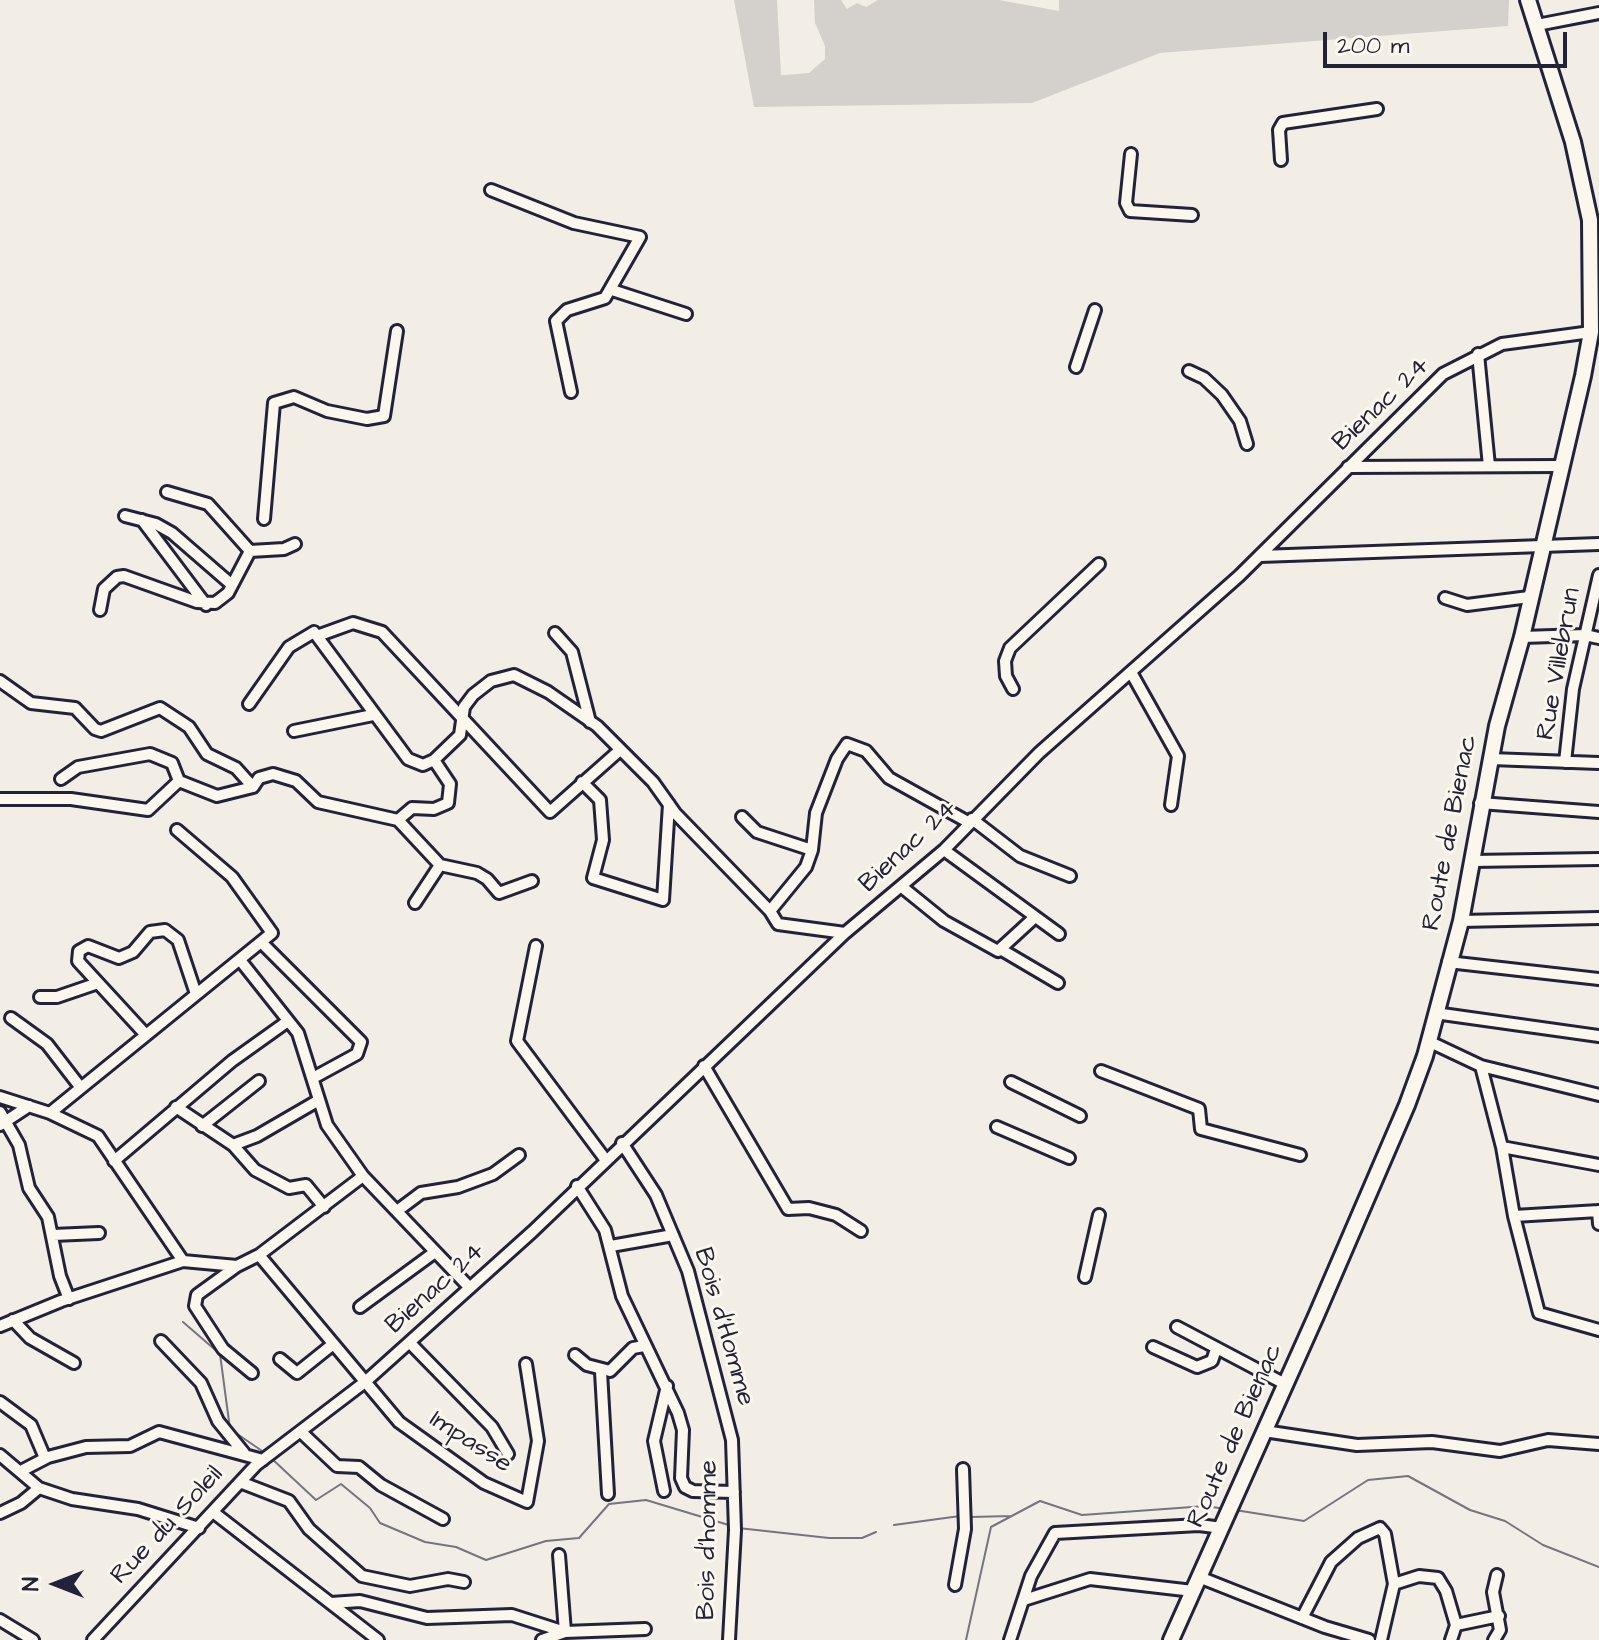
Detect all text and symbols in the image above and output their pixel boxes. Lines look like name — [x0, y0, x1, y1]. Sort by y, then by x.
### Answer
scale bar — [1327, 16, 1571, 66]
text: 200 m — [1337, 29, 1409, 63]
street label: Bienac 24 — [1327, 351, 1437, 459]
street label: Rue Villebrun — [1531, 586, 1589, 742]
street label: Route de Bienac — [1417, 733, 1485, 933]
street label: Bienac 24 — [854, 794, 964, 900]
street label: Bienac 24 — [380, 1237, 492, 1341]
street label: Bois d'Homme — [686, 1244, 760, 1410]
street label: Route de Bienac — [1181, 1339, 1291, 1533]
street label: Impasse — [423, 1405, 517, 1481]
street label: Rue du Soleil — [105, 1460, 231, 1592]
street label: Bois d'homme — [692, 1460, 726, 1620]
north arrow — [16, 1544, 96, 1624]
text: N — [16, 1577, 47, 1591]

